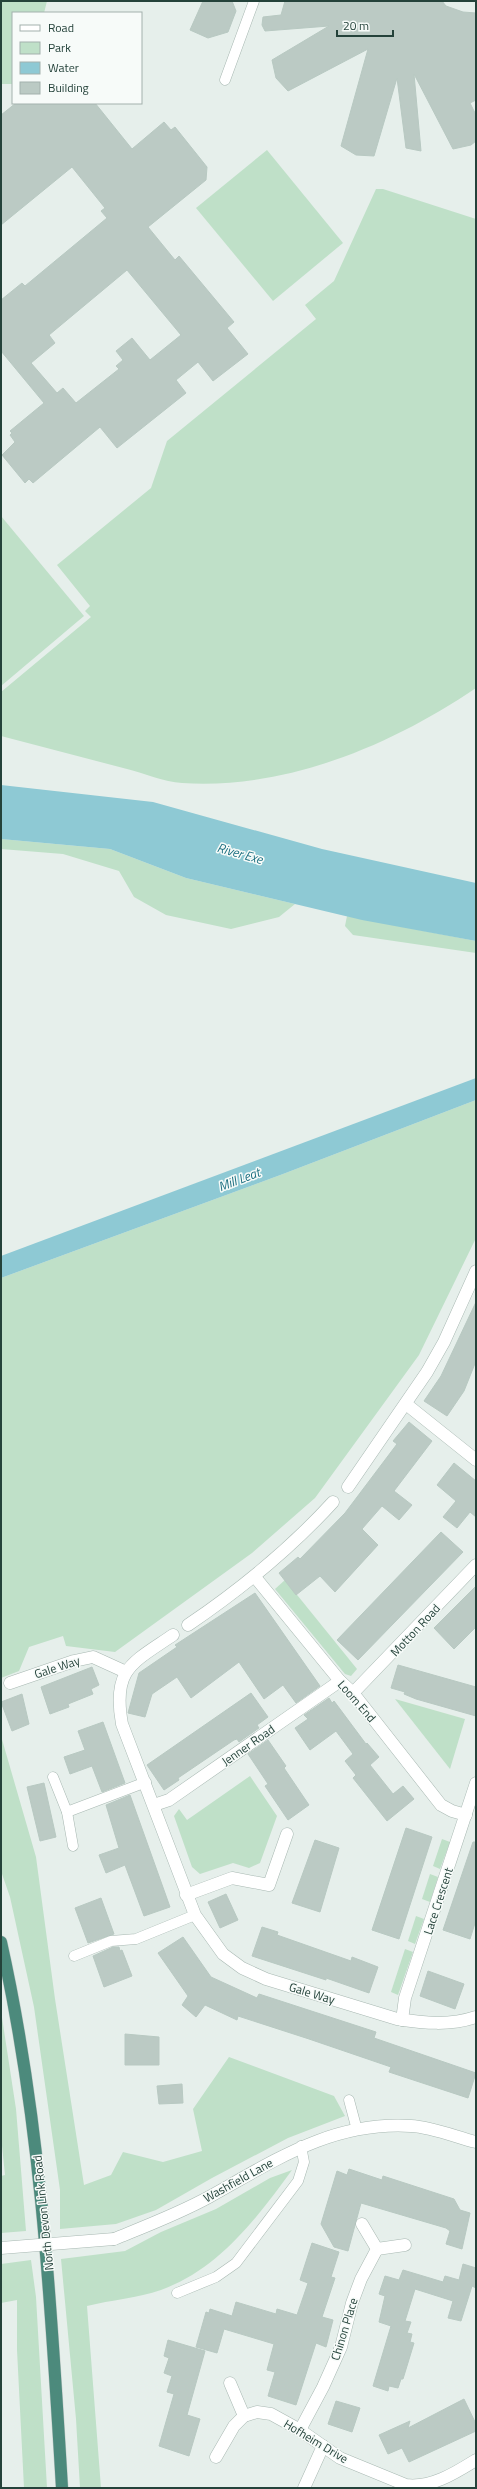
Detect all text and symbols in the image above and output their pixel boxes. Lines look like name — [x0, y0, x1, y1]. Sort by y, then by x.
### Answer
legend — [12, 12, 142, 104]
scale bar — [337, 12, 393, 38]
text: 20 m — [343, 16, 369, 35]
text: Road — [48, 18, 74, 37]
text: Park — [48, 38, 71, 57]
text: Water — [48, 58, 79, 77]
text: Building — [48, 78, 89, 97]
water label: River Exe — [215, 837, 266, 869]
water label: Mill Leat — [215, 1161, 265, 1196]
street label: Motton Road — [385, 1599, 445, 1661]
street label: Gale Way — [32, 1651, 83, 1683]
street label: Loom End — [333, 1676, 381, 1726]
street label: Jenner Road — [217, 1720, 279, 1770]
street label: Lace Crescent — [418, 1864, 458, 1937]
street label: Gale Way — [287, 1977, 337, 2009]
street label: Washfield Lane — [200, 2153, 276, 2207]
street label: North Devon Link Road — [27, 2154, 59, 2272]
street label: Chinon Place — [325, 2295, 363, 2363]
street label: Hofheim Drive — [280, 2414, 352, 2468]

